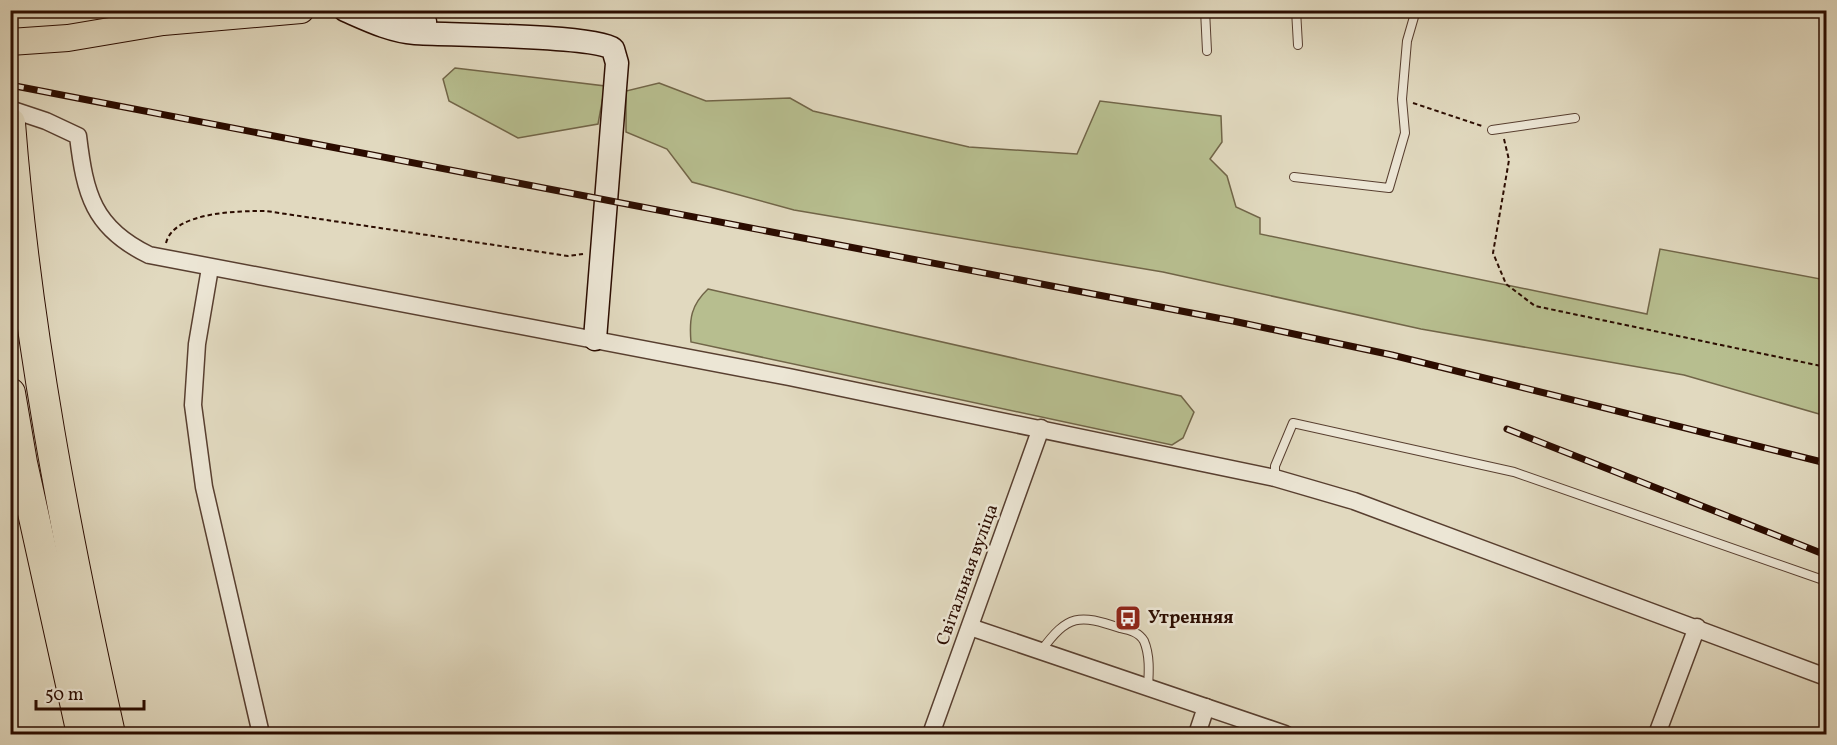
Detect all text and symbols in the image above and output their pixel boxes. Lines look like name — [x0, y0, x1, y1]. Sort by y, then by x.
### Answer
street label: Світальная вуліца — [931, 501, 1005, 649]
bus stop icon: Утренняя — [1113, 603, 1143, 633]
place label: Утренняя — [1148, 606, 1233, 631]
scale bar — [36, 673, 144, 711]
text: 50 m — [45, 683, 84, 708]

